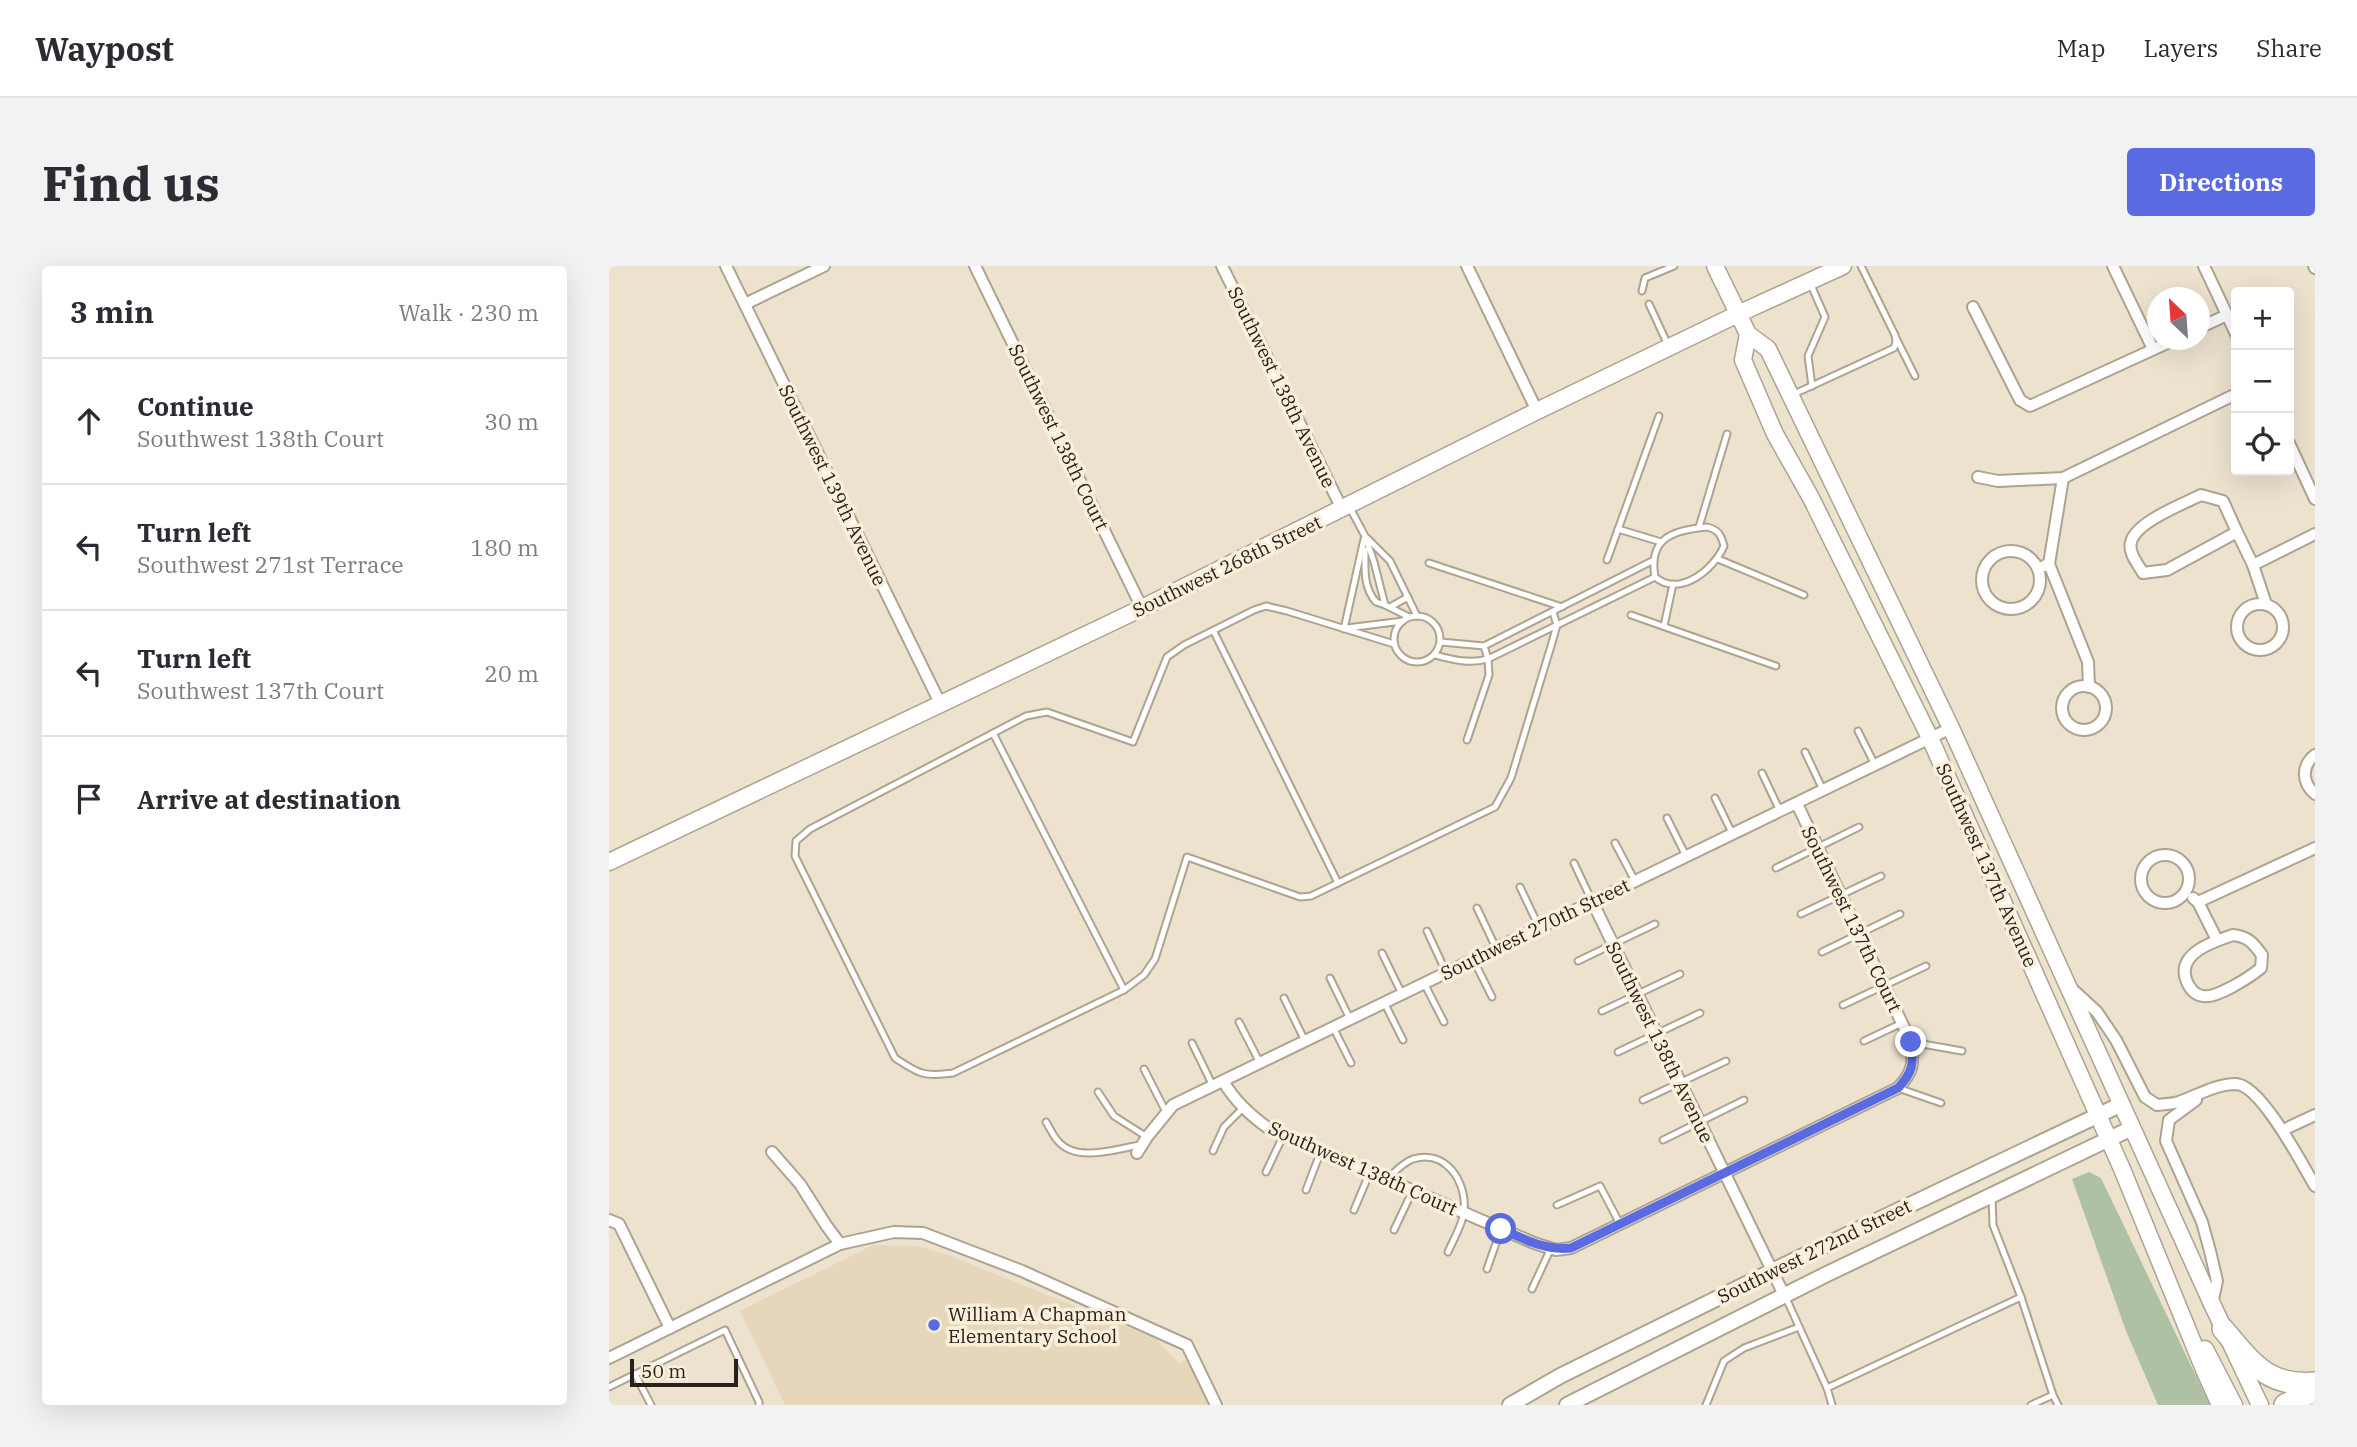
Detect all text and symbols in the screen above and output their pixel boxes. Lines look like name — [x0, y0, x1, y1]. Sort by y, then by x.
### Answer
text: Waypost — [35, 27, 174, 70]
text: Map — [2057, 32, 2105, 64]
text: Layers — [2143, 32, 2218, 64]
text: Share — [2256, 32, 2322, 64]
button: Directions — [2127, 148, 2315, 216]
text: Find us — [42, 151, 220, 214]
street label: Southwest 138th Avenue — [1223, 282, 1341, 492]
north arrow — [2147, 287, 2210, 350]
map controls — [2231, 287, 2294, 476]
button: + — [2231, 287, 2294, 350]
text: 3 min — [70, 292, 154, 331]
text: Walk · 230 m — [398, 297, 539, 327]
street label: Southwest 138th Court — [1003, 340, 1115, 534]
button: − — [2231, 350, 2294, 413]
street label: Southwest 139th Avenue — [774, 380, 892, 590]
text: Continue — [137, 389, 254, 423]
icon: ahead — [70, 402, 108, 440]
text: 30 m — [484, 406, 539, 436]
button: locate — [2231, 413, 2294, 476]
text: Southwest 138th Court — [137, 423, 384, 453]
street label: Southwest 268th Street — [1128, 510, 1326, 622]
text: Turn left — [137, 515, 251, 549]
icon: left — [70, 528, 108, 566]
text: 180 m — [470, 532, 539, 562]
text: Southwest 271st Terrace — [137, 549, 404, 579]
text: Turn left — [137, 641, 251, 675]
icon: left — [70, 654, 108, 692]
text: 20 m — [484, 658, 539, 688]
text: Southwest 137th Court — [137, 675, 384, 705]
street label: Southwest 137th Avenue — [1931, 759, 2043, 971]
icon: arrive — [70, 780, 108, 818]
text: Arrive at destination — [137, 782, 401, 816]
street label: Southwest 137th Court — [1796, 822, 1908, 1016]
street label: Southwest 270th Street — [1436, 873, 1634, 985]
street label: Southwest 138th Avenue — [1601, 937, 1719, 1147]
route end — [1895, 1026, 1926, 1057]
street label: Southwest 138th Court — [1265, 1116, 1461, 1221]
street label: Southwest 272nd Street — [1713, 1193, 1915, 1308]
route start — [1485, 1213, 1516, 1244]
place label: William A Chapman Elementary School — [948, 1302, 1127, 1348]
marker: William A Chapman Elementary School — [926, 1317, 942, 1333]
scale bar — [630, 1356, 739, 1388]
text: 50 m — [641, 1359, 686, 1383]

